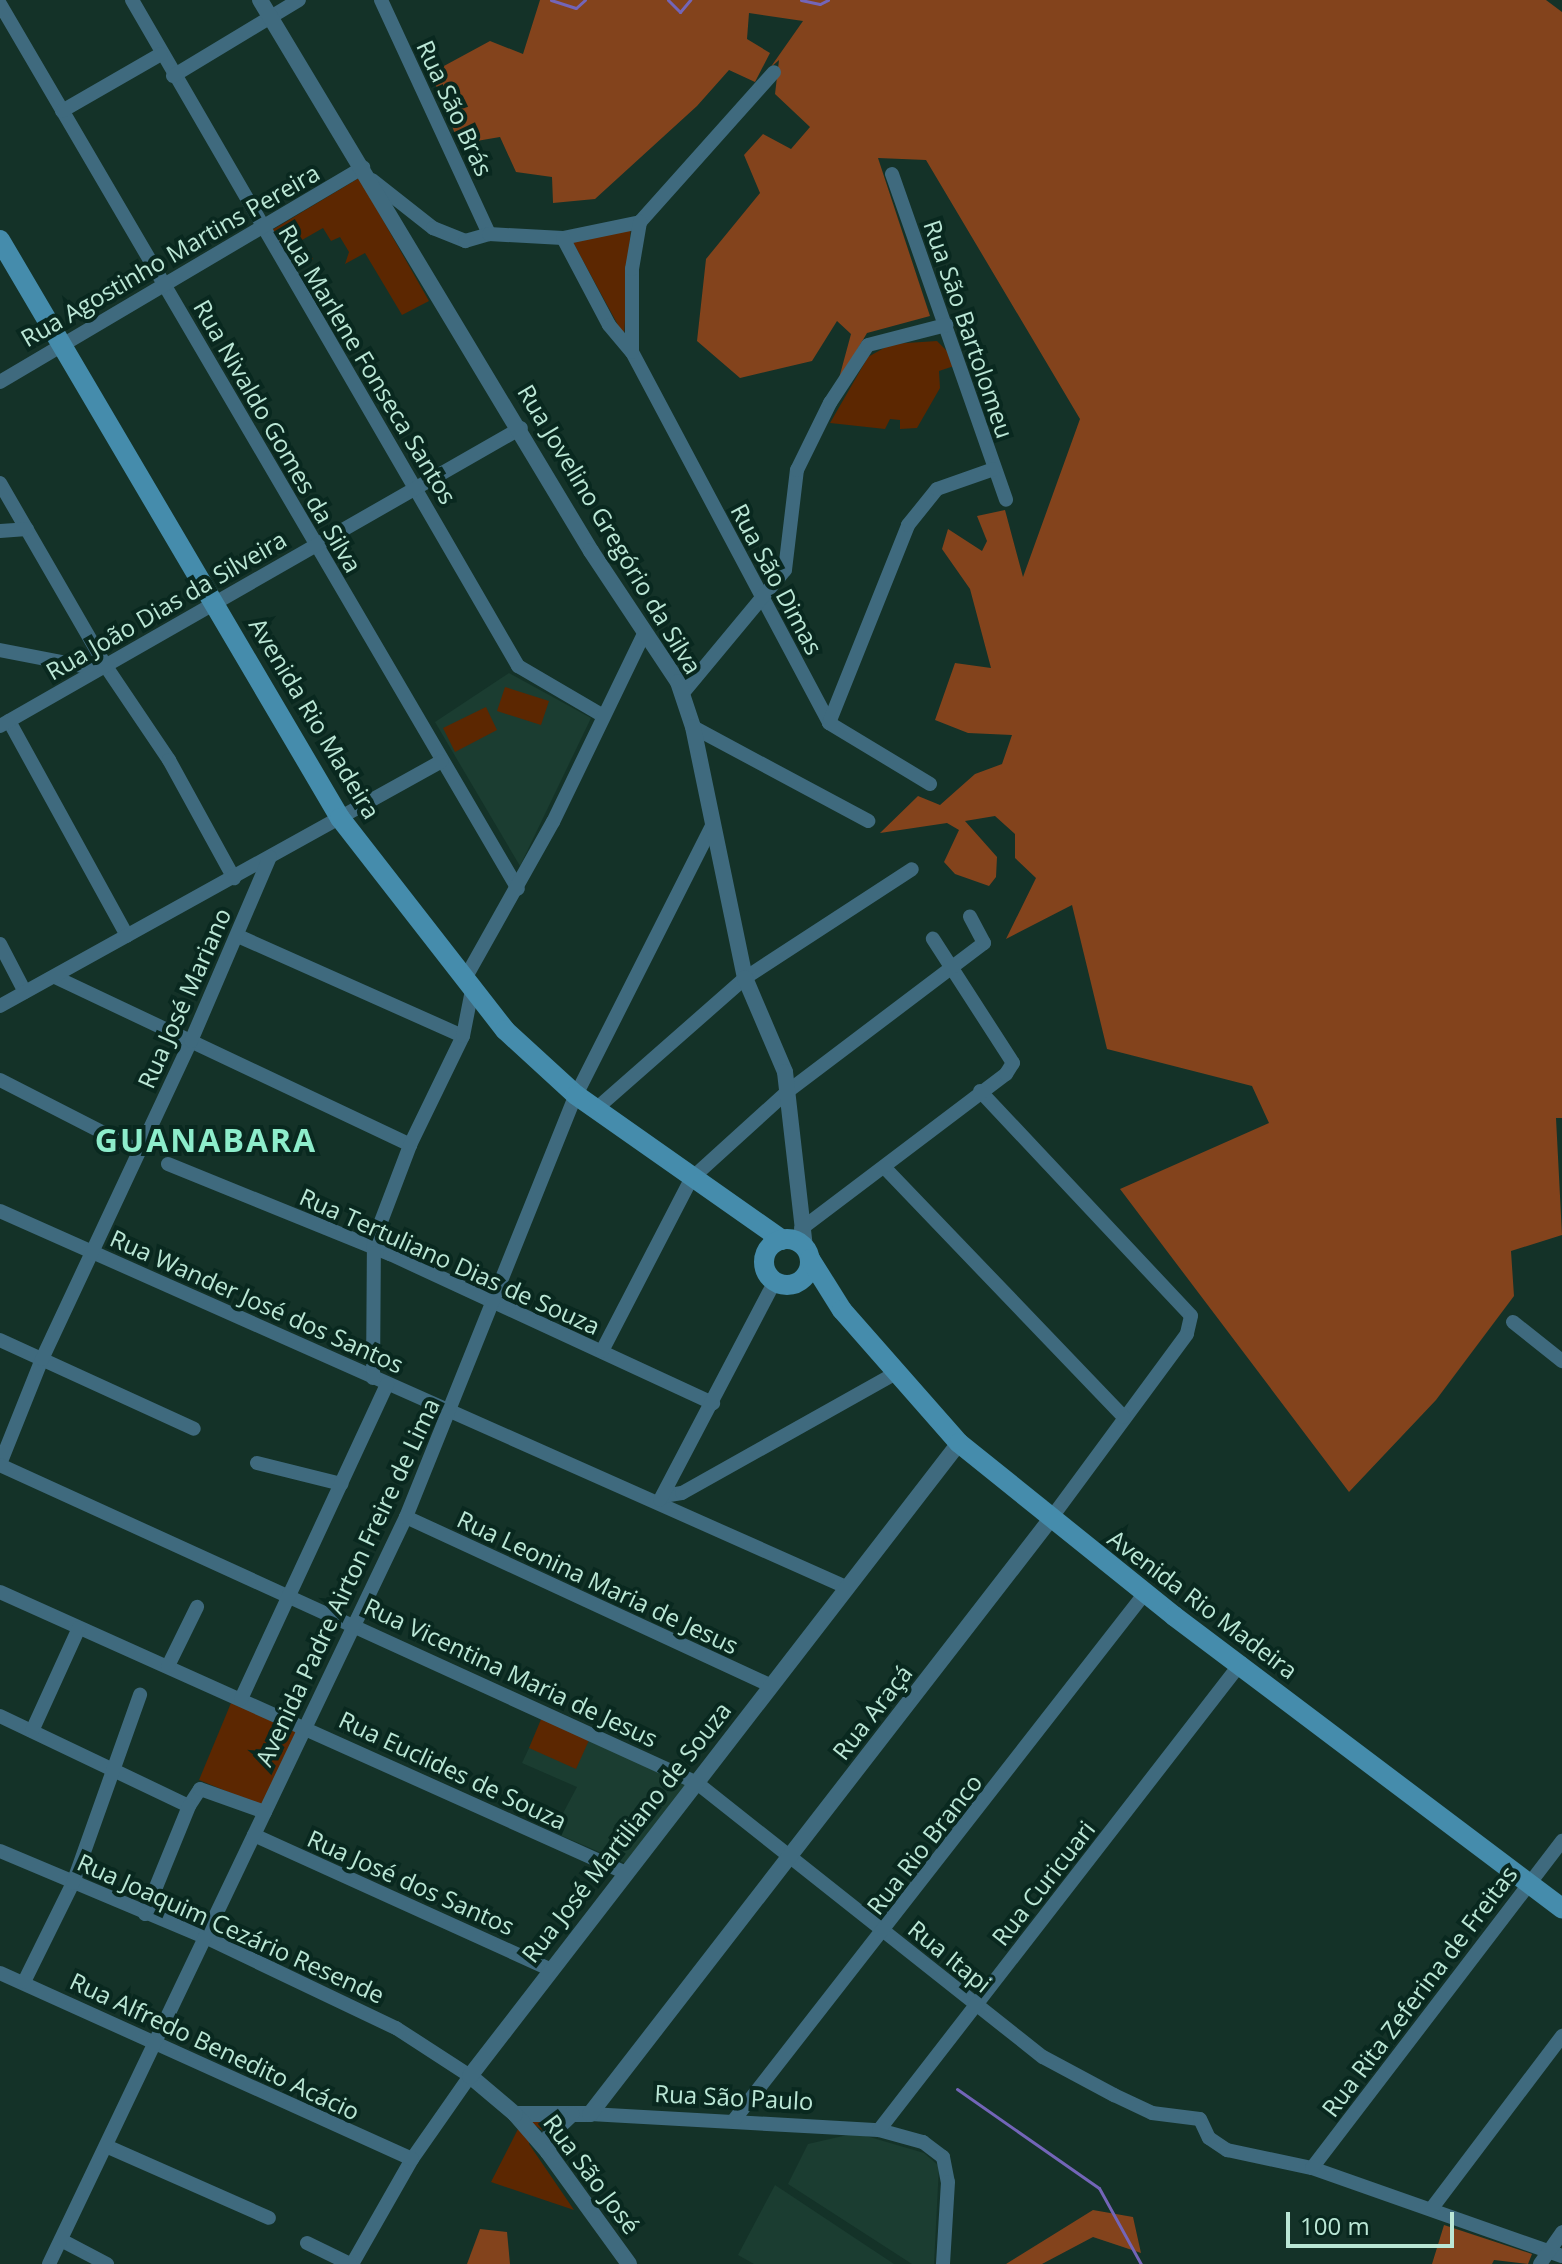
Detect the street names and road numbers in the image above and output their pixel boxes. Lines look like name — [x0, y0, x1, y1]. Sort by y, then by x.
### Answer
street label: Rua São Brás — [411, 36, 499, 180]
street label: Rua Agostinho Martins Pereira — [16, 158, 324, 352]
street label: Rua São Bartolomeu — [918, 216, 1020, 442]
street label: Rua Marlene Fonseca Santos — [273, 219, 463, 509]
street label: Rua Nivaldo Gomes da Silva — [188, 295, 368, 577]
street label: Rua Jovelino Gregório da Silva — [512, 379, 708, 679]
street label: Rua São Dimas — [725, 499, 829, 659]
street label: Rua João Dias da Silveira — [41, 524, 291, 686]
street label: Avenida Rio Madeira — [244, 612, 386, 824]
street label: Rua José Mariano — [131, 903, 237, 1093]
street label: Rua Tertuliano Dias de Souza — [295, 1182, 605, 1340]
street label: Rua Wander José dos Santos — [106, 1223, 408, 1379]
street label: Avenida Padre Airton Freire de Lima — [249, 1394, 445, 1770]
street label: Rua Leonina Maria de Jesus — [453, 1504, 743, 1660]
street label: Avenida Rio Madeira — [1103, 1523, 1303, 1685]
street label: Rua Vicentina Maria de Jesus — [360, 1591, 662, 1753]
street label: Rua Araçá — [826, 1659, 918, 1765]
street label: Rua José Martiliano de Souza — [515, 1696, 737, 1968]
street label: Rua Euclides de Souza — [335, 1705, 571, 1835]
street label: Rua Rio Branco — [860, 1768, 988, 1920]
street label: Rua Curicuari — [985, 1815, 1101, 1951]
street label: Rua José dos Santos — [303, 1823, 519, 1941]
street label: Rua Joaquim Cezário Resende — [73, 1847, 389, 2009]
street label: Rua Rita Zeferina de Freitas — [1315, 1860, 1523, 2122]
street label: Rua Itapi — [903, 1914, 997, 1998]
street label: Rua Alfredo Benedito Acácio — [66, 1966, 364, 2126]
street label: Rua São Paulo — [654, 2078, 814, 2116]
street label: Rua São José — [538, 2109, 646, 2239]

